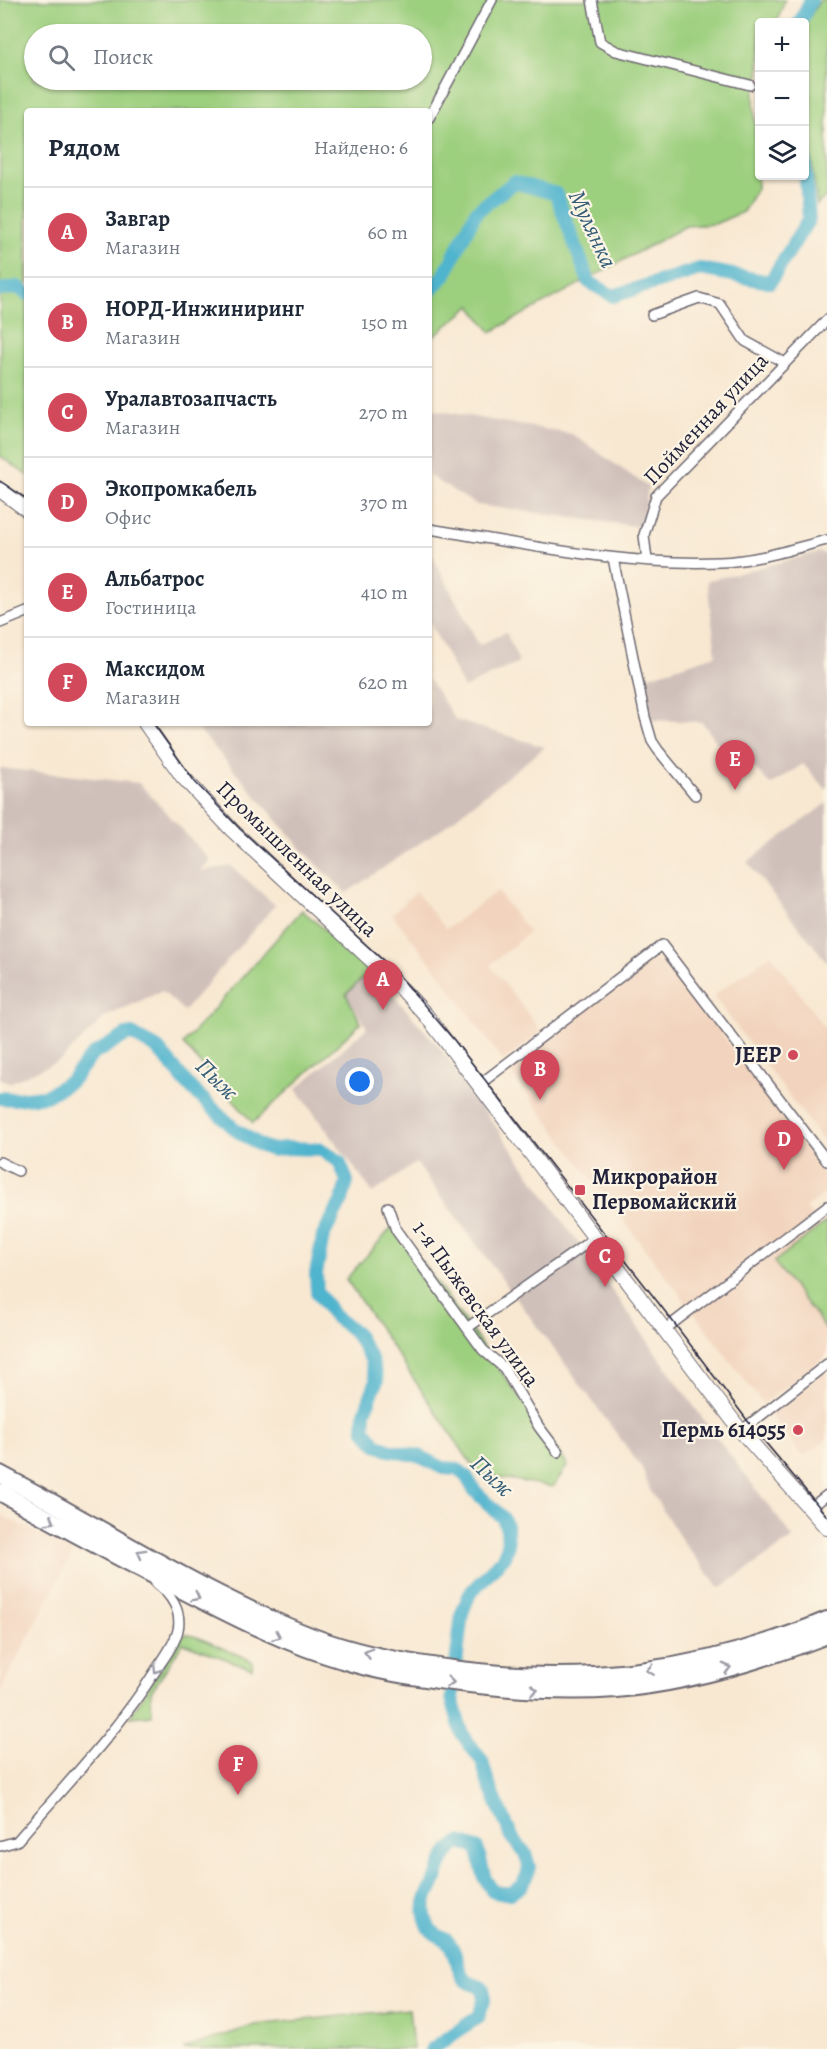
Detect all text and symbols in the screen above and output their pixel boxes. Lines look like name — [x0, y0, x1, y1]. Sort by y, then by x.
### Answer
map controls — [755, 18, 809, 180]
button: + — [755, 18, 809, 72]
search box — [24, 24, 432, 90]
icon: search — [45, 41, 78, 74]
text: Поиск — [93, 42, 153, 72]
button: − — [755, 72, 809, 126]
button: layers — [755, 126, 809, 180]
text: Рядом — [48, 130, 120, 165]
text: Найдено: 6 — [314, 134, 408, 161]
water label: Мулянка — [561, 185, 625, 273]
text: Завгар — [105, 204, 170, 234]
text: A — [61, 219, 74, 246]
text: 60 m — [368, 219, 408, 246]
text: Магазин — [105, 234, 180, 261]
text: НОРД-Инжиниринг — [105, 294, 304, 324]
text: B — [61, 309, 74, 336]
text: 150 m — [361, 309, 408, 336]
text: Магазин — [105, 324, 180, 351]
street label: Пойменная улица — [637, 346, 776, 492]
text: Уралавтозапчасть — [105, 384, 277, 414]
text: C — [61, 399, 74, 426]
text: 270 m — [359, 399, 408, 426]
text: Магазин — [105, 414, 180, 441]
text: Экопромкабель — [105, 474, 256, 504]
text: D — [61, 489, 74, 516]
text: 370 m — [360, 489, 408, 516]
text: Офис — [105, 504, 151, 531]
text: Альбатрос — [105, 564, 204, 594]
text: E — [62, 579, 73, 606]
text: 410 m — [361, 579, 408, 606]
text: Гостиница — [105, 594, 197, 621]
text: Максидом — [105, 654, 205, 684]
text: F — [62, 669, 73, 696]
text: 620 m — [358, 669, 408, 696]
text: Магазин — [105, 684, 180, 711]
pin: E — [716, 740, 754, 790]
street label: Промышленная улица — [210, 774, 385, 945]
pin: A — [364, 960, 403, 1010]
place label: JEEP — [735, 1040, 781, 1070]
marker: JEEP — [786, 1048, 800, 1062]
pin: B — [520, 1050, 560, 1100]
water label: Пыж — [189, 1051, 246, 1108]
your location — [345, 1067, 374, 1096]
pin: D — [764, 1120, 804, 1170]
place label: Микрорайон Первомайский — [592, 1162, 737, 1217]
marker: Микрорайон Первомайский — [573, 1183, 587, 1197]
street label: 1-я Пыжевская улица — [405, 1215, 547, 1394]
pin: C — [586, 1238, 624, 1287]
place label: Пермь 614055 — [662, 1415, 786, 1445]
marker: Пермь 614055 — [791, 1423, 805, 1437]
water label: Пыж — [463, 1448, 521, 1505]
one-way arrow — [45, 1514, 55, 1525]
one-way arrow — [136, 1549, 147, 1560]
one-way arrow — [190, 1590, 200, 1601]
one-way arrow — [271, 1628, 282, 1640]
one-way arrow — [364, 1648, 374, 1661]
one-way arrow — [153, 1663, 164, 1674]
one-way arrow — [721, 1663, 732, 1675]
one-way arrow — [645, 1664, 655, 1676]
one-way arrow — [445, 1675, 454, 1687]
one-way arrow — [529, 1684, 538, 1697]
pin: F — [218, 1746, 258, 1795]

